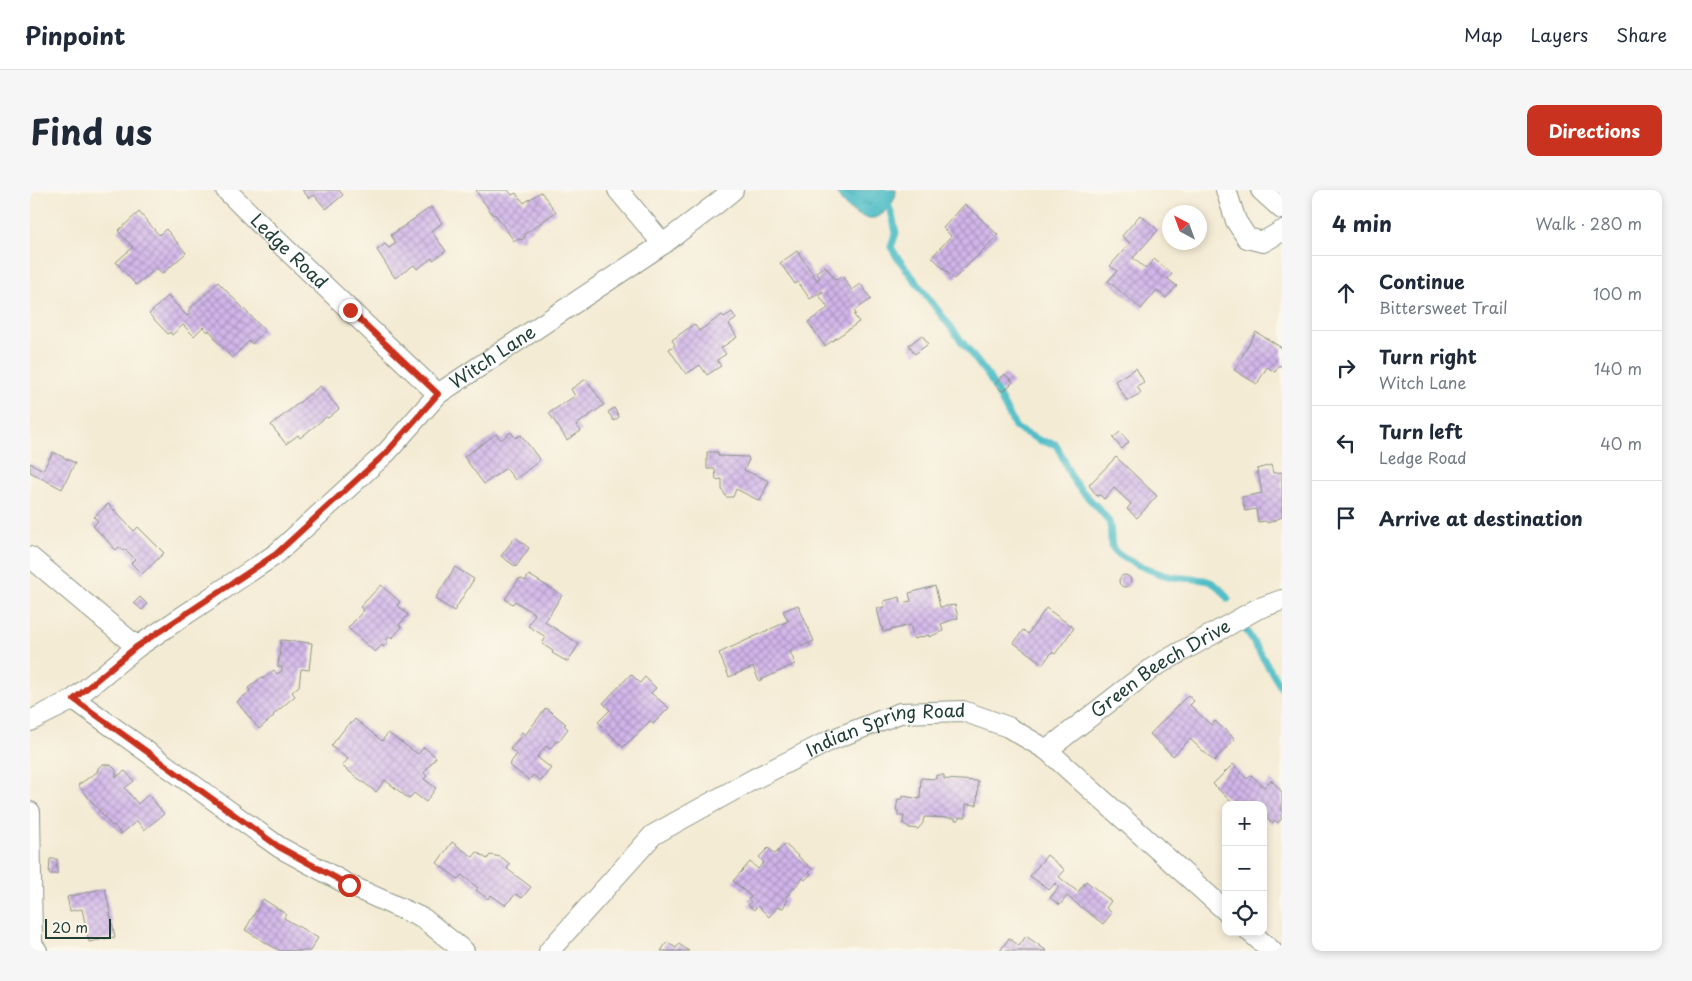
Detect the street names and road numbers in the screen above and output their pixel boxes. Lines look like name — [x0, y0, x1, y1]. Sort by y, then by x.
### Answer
street label: Ledge Road — [245, 207, 335, 294]
street label: Witch Lane — [444, 318, 540, 395]
street label: Green Beech Drive — [1084, 612, 1235, 724]
street label: Indian Spring Road — [800, 696, 966, 763]

